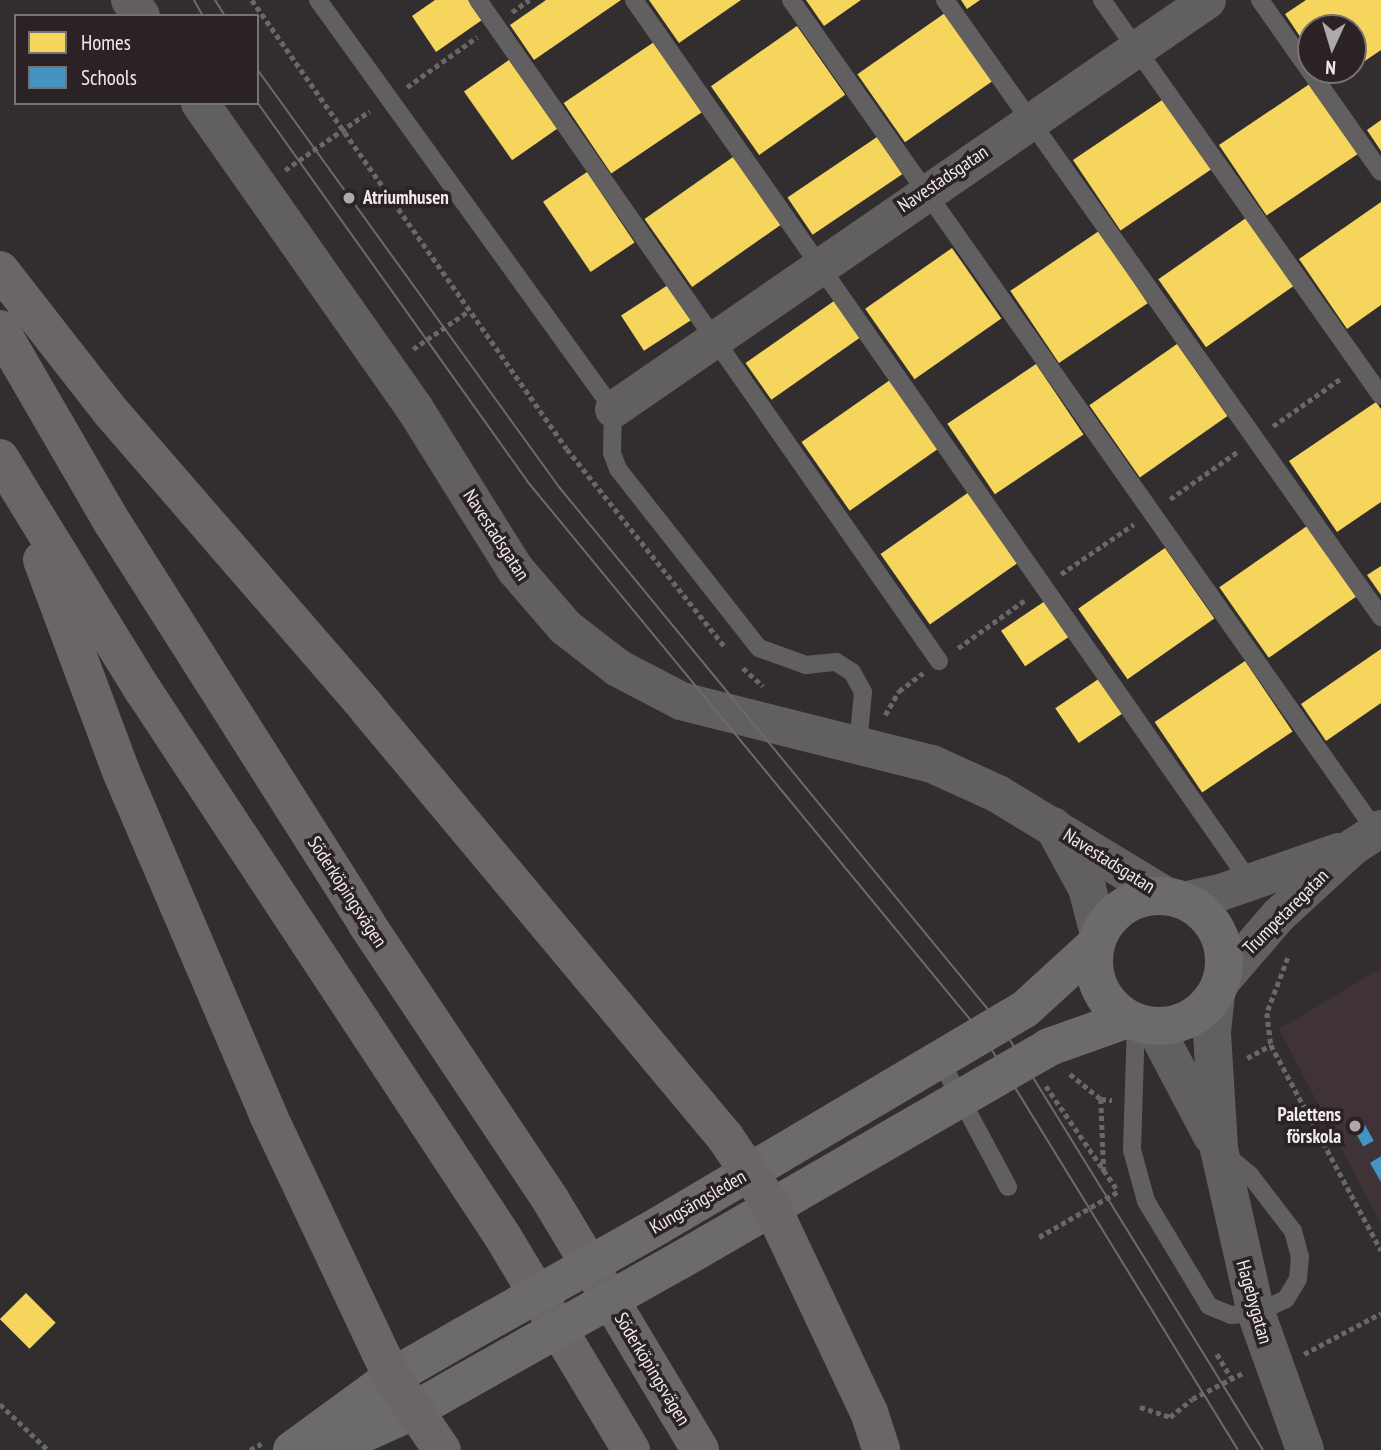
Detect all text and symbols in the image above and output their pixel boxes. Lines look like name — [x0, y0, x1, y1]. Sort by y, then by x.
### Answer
legend — [14, 14, 259, 105]
north arrow — [1297, 14, 1367, 84]
text: Homes — [81, 29, 131, 56]
text: N — [1325, 56, 1337, 80]
text: Schools — [81, 64, 137, 91]
street label: Navestadsgatan — [894, 140, 992, 218]
place label: Atriumhusen — [363, 187, 449, 209]
marker: Atriumhusen — [341, 190, 357, 206]
street label: Navestadsgatan — [458, 485, 534, 585]
street label: Navestadsgatan — [1059, 824, 1159, 898]
street label: Söderköpingsvägen — [303, 832, 391, 952]
street label: Trumpetaregatan — [1239, 865, 1333, 959]
place label: Palettens förskola — [1278, 1104, 1341, 1148]
marker: Palettens förskola — [1347, 1118, 1363, 1134]
street label: Kungsängsleden — [646, 1165, 750, 1239]
street label: Hagebygatan — [1231, 1258, 1277, 1346]
street label: Söderköpingsvägen — [609, 1308, 695, 1430]

